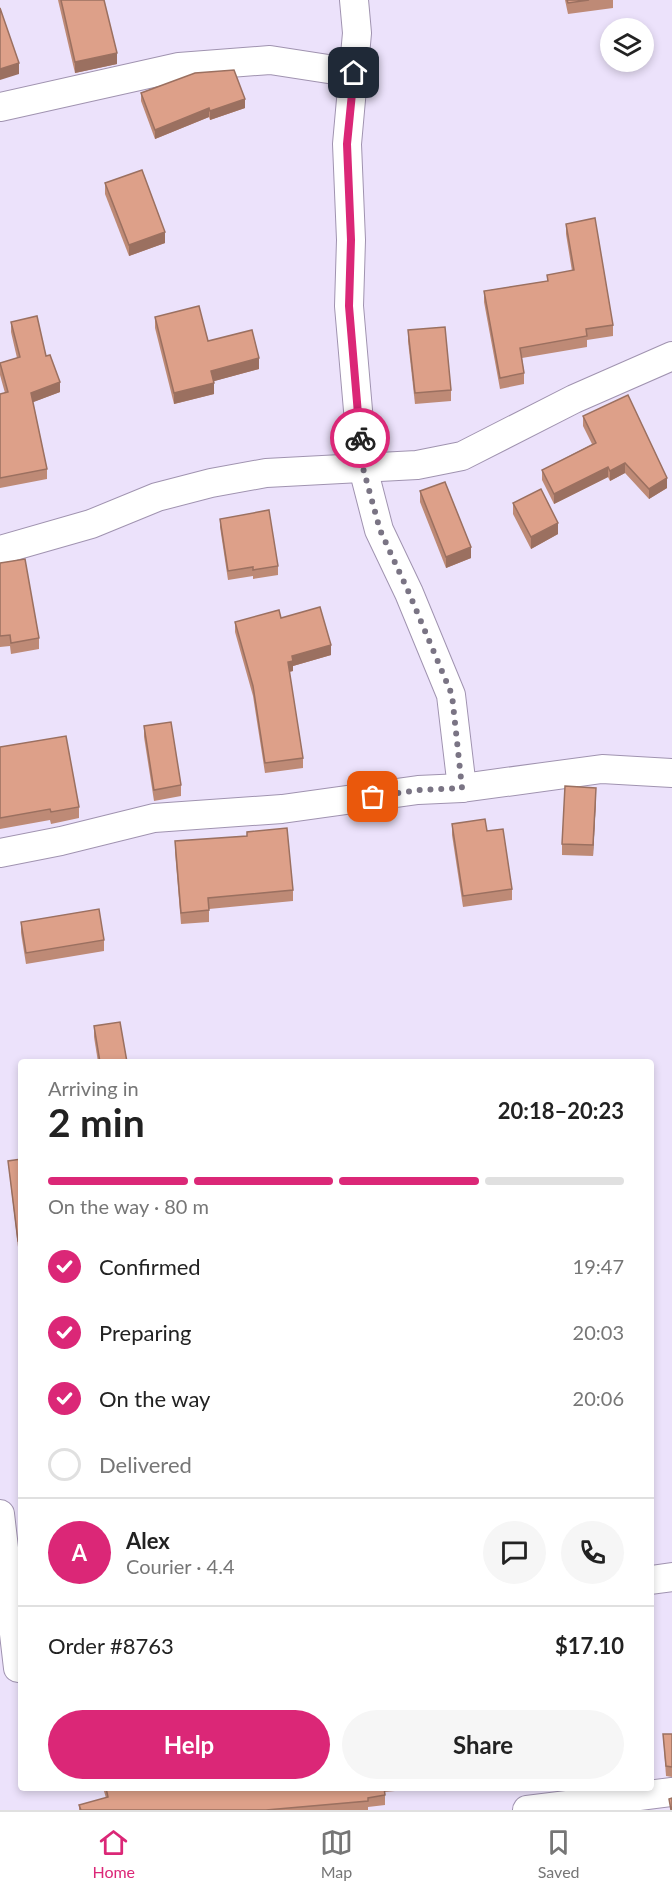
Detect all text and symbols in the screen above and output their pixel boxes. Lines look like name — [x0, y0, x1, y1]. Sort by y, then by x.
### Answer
map controls — [600, 18, 654, 72]
button: layers — [600, 18, 654, 72]
pin — [328, 47, 379, 98]
icon: home — [337, 56, 370, 89]
courier — [330, 408, 390, 468]
icon: bike — [344, 422, 377, 455]
pin — [347, 771, 398, 822]
icon: bag — [356, 780, 389, 813]
text: Arriving in — [48, 1076, 139, 1100]
text: 20:18–20:23 — [498, 1097, 624, 1124]
text: 2 min — [48, 1099, 145, 1145]
text: On the way · 80 m — [48, 1194, 209, 1218]
icon: check — [48, 1250, 81, 1283]
text: Confirmed — [99, 1253, 201, 1280]
text: 19:47 — [573, 1254, 624, 1278]
icon: check — [48, 1316, 81, 1349]
text: Preparing — [99, 1319, 191, 1346]
text: 20:03 — [573, 1320, 624, 1344]
icon: check — [48, 1382, 81, 1415]
text: On the way — [99, 1385, 210, 1412]
text: 20:06 — [573, 1386, 624, 1410]
text: Delivered — [99, 1451, 192, 1478]
button: chat — [483, 1521, 546, 1584]
button: phone — [561, 1521, 624, 1584]
text: Alex — [126, 1527, 170, 1554]
text: A — [72, 1539, 87, 1566]
text: Courier · 4.4 — [126, 1554, 235, 1578]
text: Order #8763 — [48, 1632, 174, 1659]
text: $17.10 — [555, 1632, 624, 1659]
button: Help — [48, 1710, 330, 1779]
button: Share — [342, 1710, 624, 1779]
tab: Home — [92, 1826, 135, 1881]
tab: Map — [320, 1826, 353, 1881]
tab: Saved — [538, 1826, 580, 1881]

